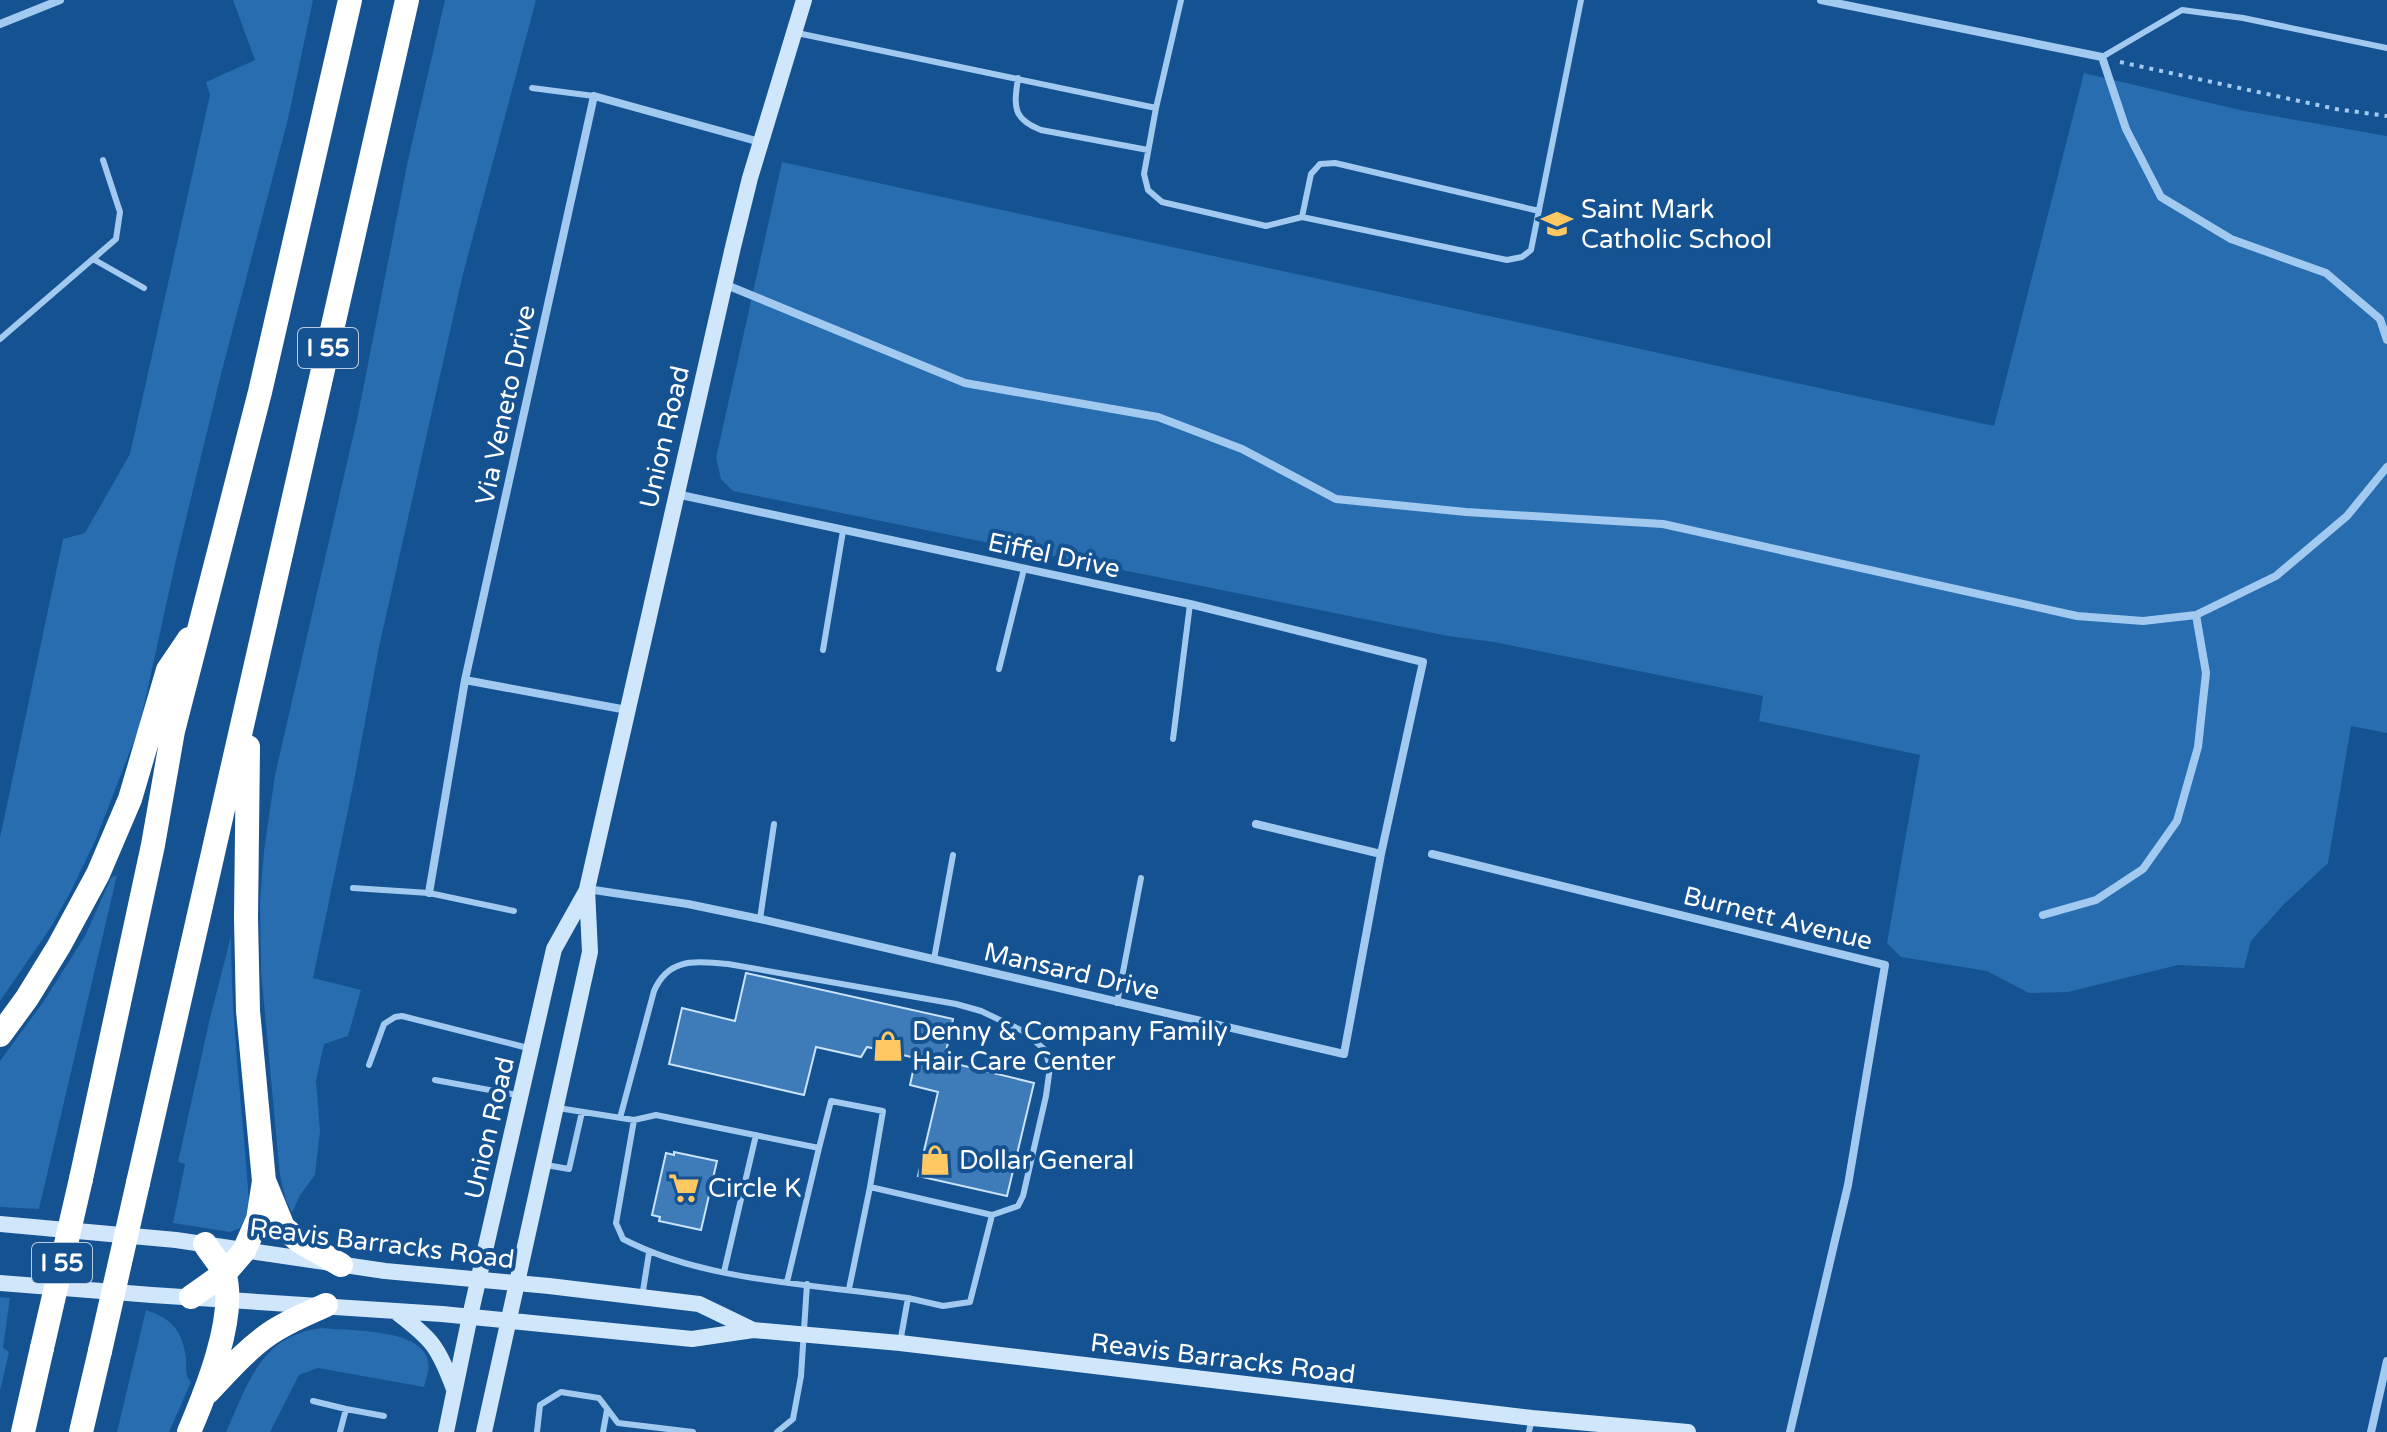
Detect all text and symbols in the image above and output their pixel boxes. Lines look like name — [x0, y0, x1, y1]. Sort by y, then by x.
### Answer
place label: Saint Mark Catholic School — [1581, 194, 1772, 255]
school or university icon: Saint Mark Catholic School — [1540, 207, 1574, 241]
street label: Via Veneto Drive — [469, 302, 542, 508]
road number: I 55 — [298, 328, 358, 368]
street label: Union Road — [633, 363, 696, 511]
street label: Eiffel Drive — [985, 526, 1123, 585]
street label: Burnett Avenue — [1680, 880, 1876, 957]
street label: Mansard Drive — [981, 936, 1163, 1007]
place label: Denny & Company Family Hair Care Center — [912, 1016, 1228, 1077]
shop icon: Denny & Company Family Hair Care Center — [871, 1029, 905, 1063]
street label: Union Road — [458, 1054, 521, 1202]
shop icon: Dollar General — [918, 1143, 952, 1177]
place label: Dollar General — [959, 1145, 1134, 1176]
supermarket icon: Circle K — [667, 1171, 701, 1205]
place label: Circle K — [708, 1173, 801, 1204]
street label: Reavis Barracks Road — [248, 1212, 516, 1275]
road number: I 55 — [32, 1243, 92, 1283]
street label: Reavis Barracks Road — [1089, 1327, 1357, 1390]

